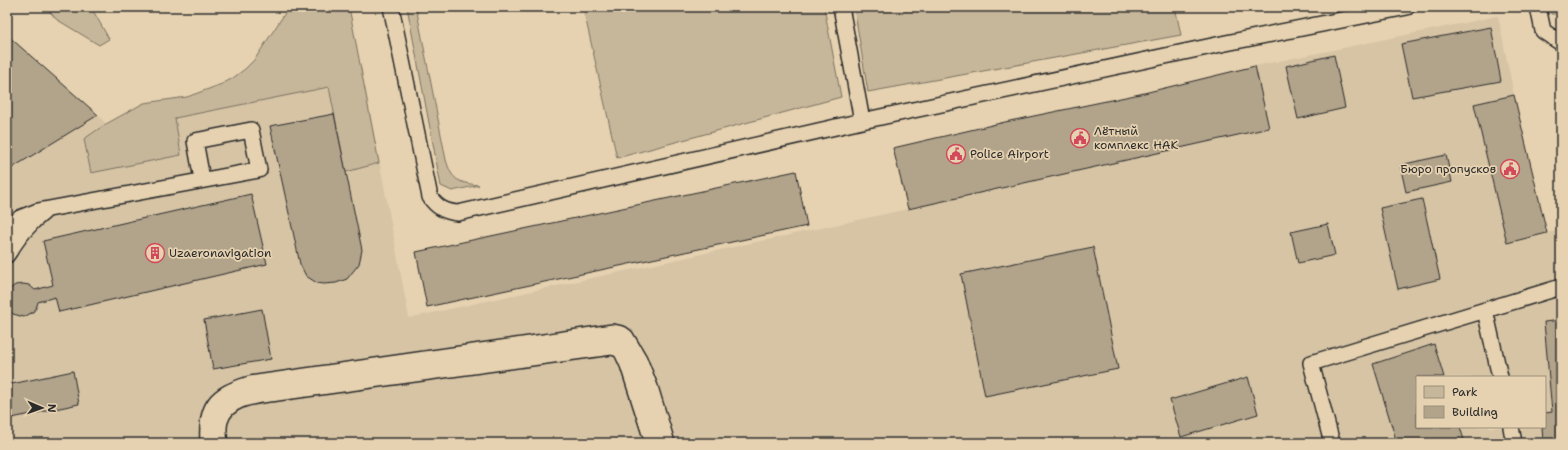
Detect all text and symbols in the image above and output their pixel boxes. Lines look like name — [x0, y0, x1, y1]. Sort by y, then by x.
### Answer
place label: Лётный комплекс НАК — [1094, 123, 1179, 153]
public building icon: Лётный комплекс НАК — [1069, 127, 1091, 149]
public building icon: Police Airport — [945, 143, 967, 165]
place label: Police Airport — [970, 146, 1049, 162]
public building icon: Бюро пропусков — [1499, 158, 1521, 180]
place label: Бюро пропусков — [1400, 161, 1496, 177]
building icon: Uzaeronavigation — [144, 242, 166, 264]
place label: Uzaeronavigation — [169, 245, 271, 261]
legend — [1416, 376, 1546, 428]
text: Park — [1452, 384, 1478, 400]
north arrow — [22, 388, 62, 428]
text: N — [44, 404, 59, 413]
text: Building — [1452, 404, 1498, 420]

